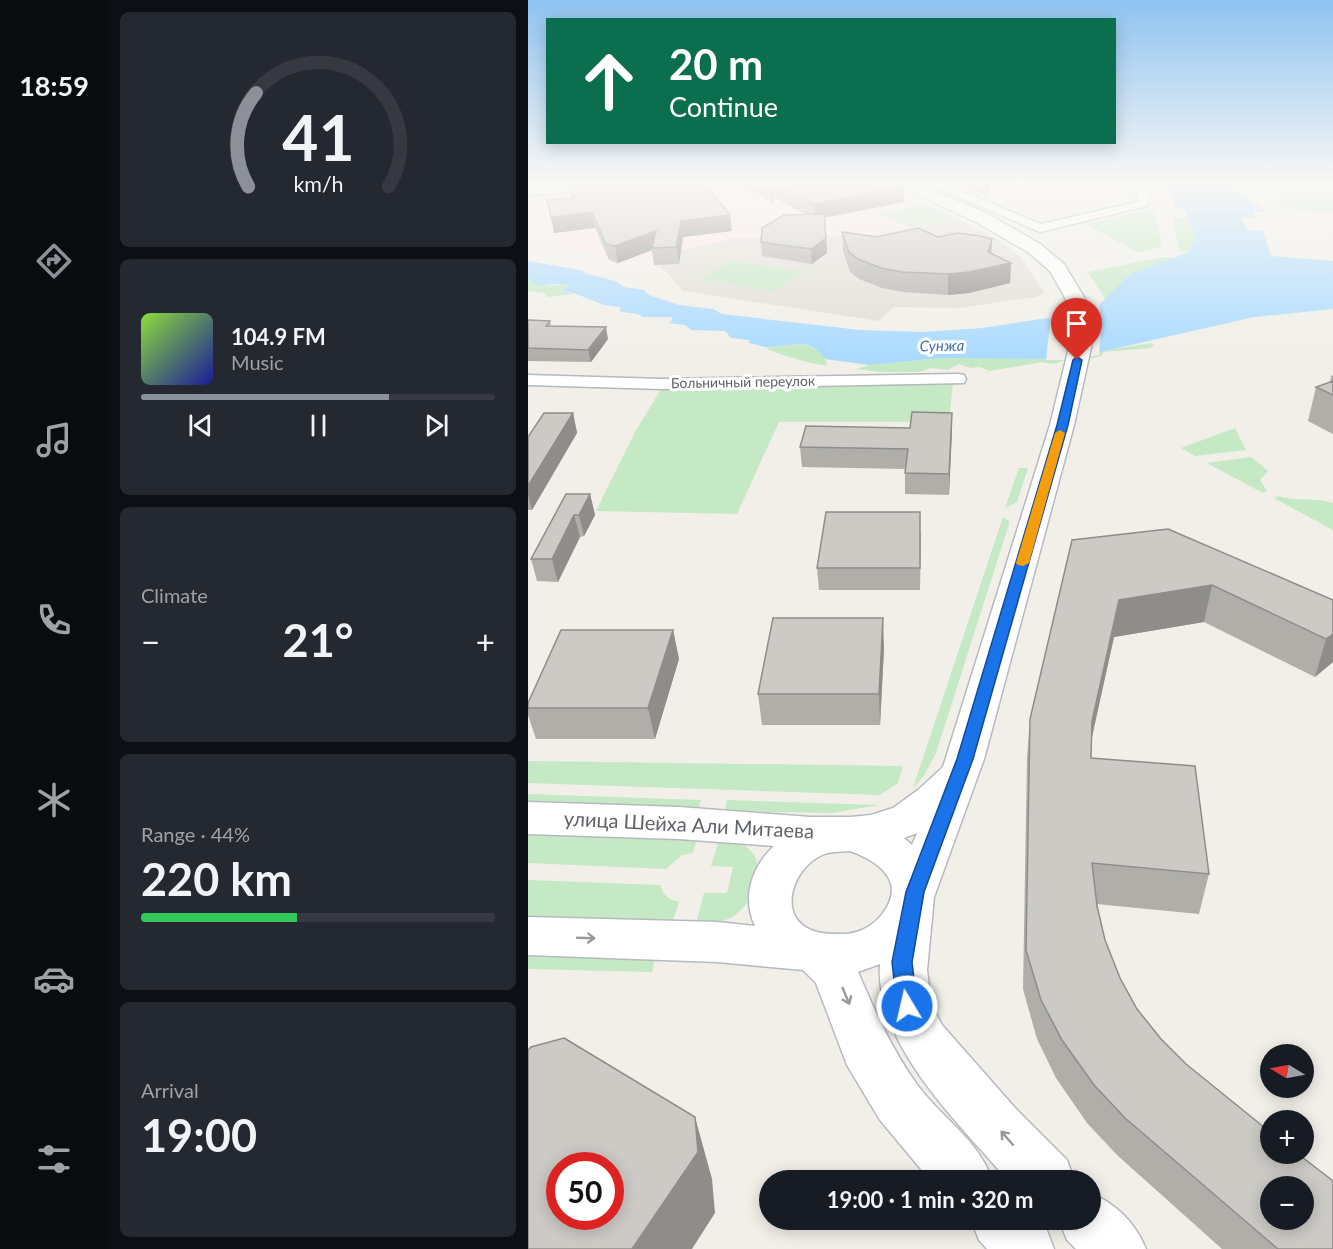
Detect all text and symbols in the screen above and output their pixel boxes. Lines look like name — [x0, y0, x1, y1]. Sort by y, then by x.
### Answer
text: 20 m — [669, 39, 763, 89]
icon: ahead — [570, 42, 648, 120]
text: 18:59 — [19, 69, 89, 102]
text: Continue — [669, 90, 778, 123]
text: 41 — [282, 99, 354, 174]
text: km/h — [293, 171, 343, 197]
icon: directions — [33, 240, 75, 282]
pin — [1051, 298, 1102, 360]
icon: arrive — [1060, 307, 1093, 340]
text: 104.9 FM — [231, 323, 326, 350]
water label: Сунжа — [919, 336, 965, 354]
text: Music — [231, 350, 284, 374]
street label: Больничный переулок — [671, 372, 816, 391]
icon: previous — [184, 409, 217, 442]
icon: pause — [302, 409, 335, 442]
icon: next — [420, 409, 453, 442]
icon: music — [33, 419, 75, 461]
text: Climate — [141, 583, 208, 607]
icon: phone — [33, 599, 75, 641]
text: 21° — [283, 613, 353, 667]
text: − — [141, 621, 160, 661]
text: + — [476, 621, 495, 661]
icon: climate — [33, 779, 75, 821]
street label: улица Шейха Али Митаева — [563, 805, 815, 843]
text: Range · 44% — [141, 822, 250, 846]
text: 220 km — [141, 852, 292, 906]
one-way arrow — [576, 932, 596, 943]
icon: car — [33, 958, 75, 1000]
position arrow — [875, 974, 939, 1038]
one-way arrow — [841, 987, 852, 1005]
north arrow — [1260, 1044, 1314, 1098]
map controls — [1260, 1044, 1314, 1230]
text: Arrival — [141, 1078, 199, 1102]
text: 19:00 — [141, 1108, 257, 1162]
button: + — [1260, 1110, 1314, 1164]
one-way arrow — [1000, 1130, 1013, 1146]
icon: filters — [33, 1138, 75, 1180]
speed limit sign: 50 — [546, 1152, 624, 1230]
button: − — [1260, 1176, 1314, 1230]
text: 19:00 · 1 min · 320 m — [827, 1186, 1033, 1213]

